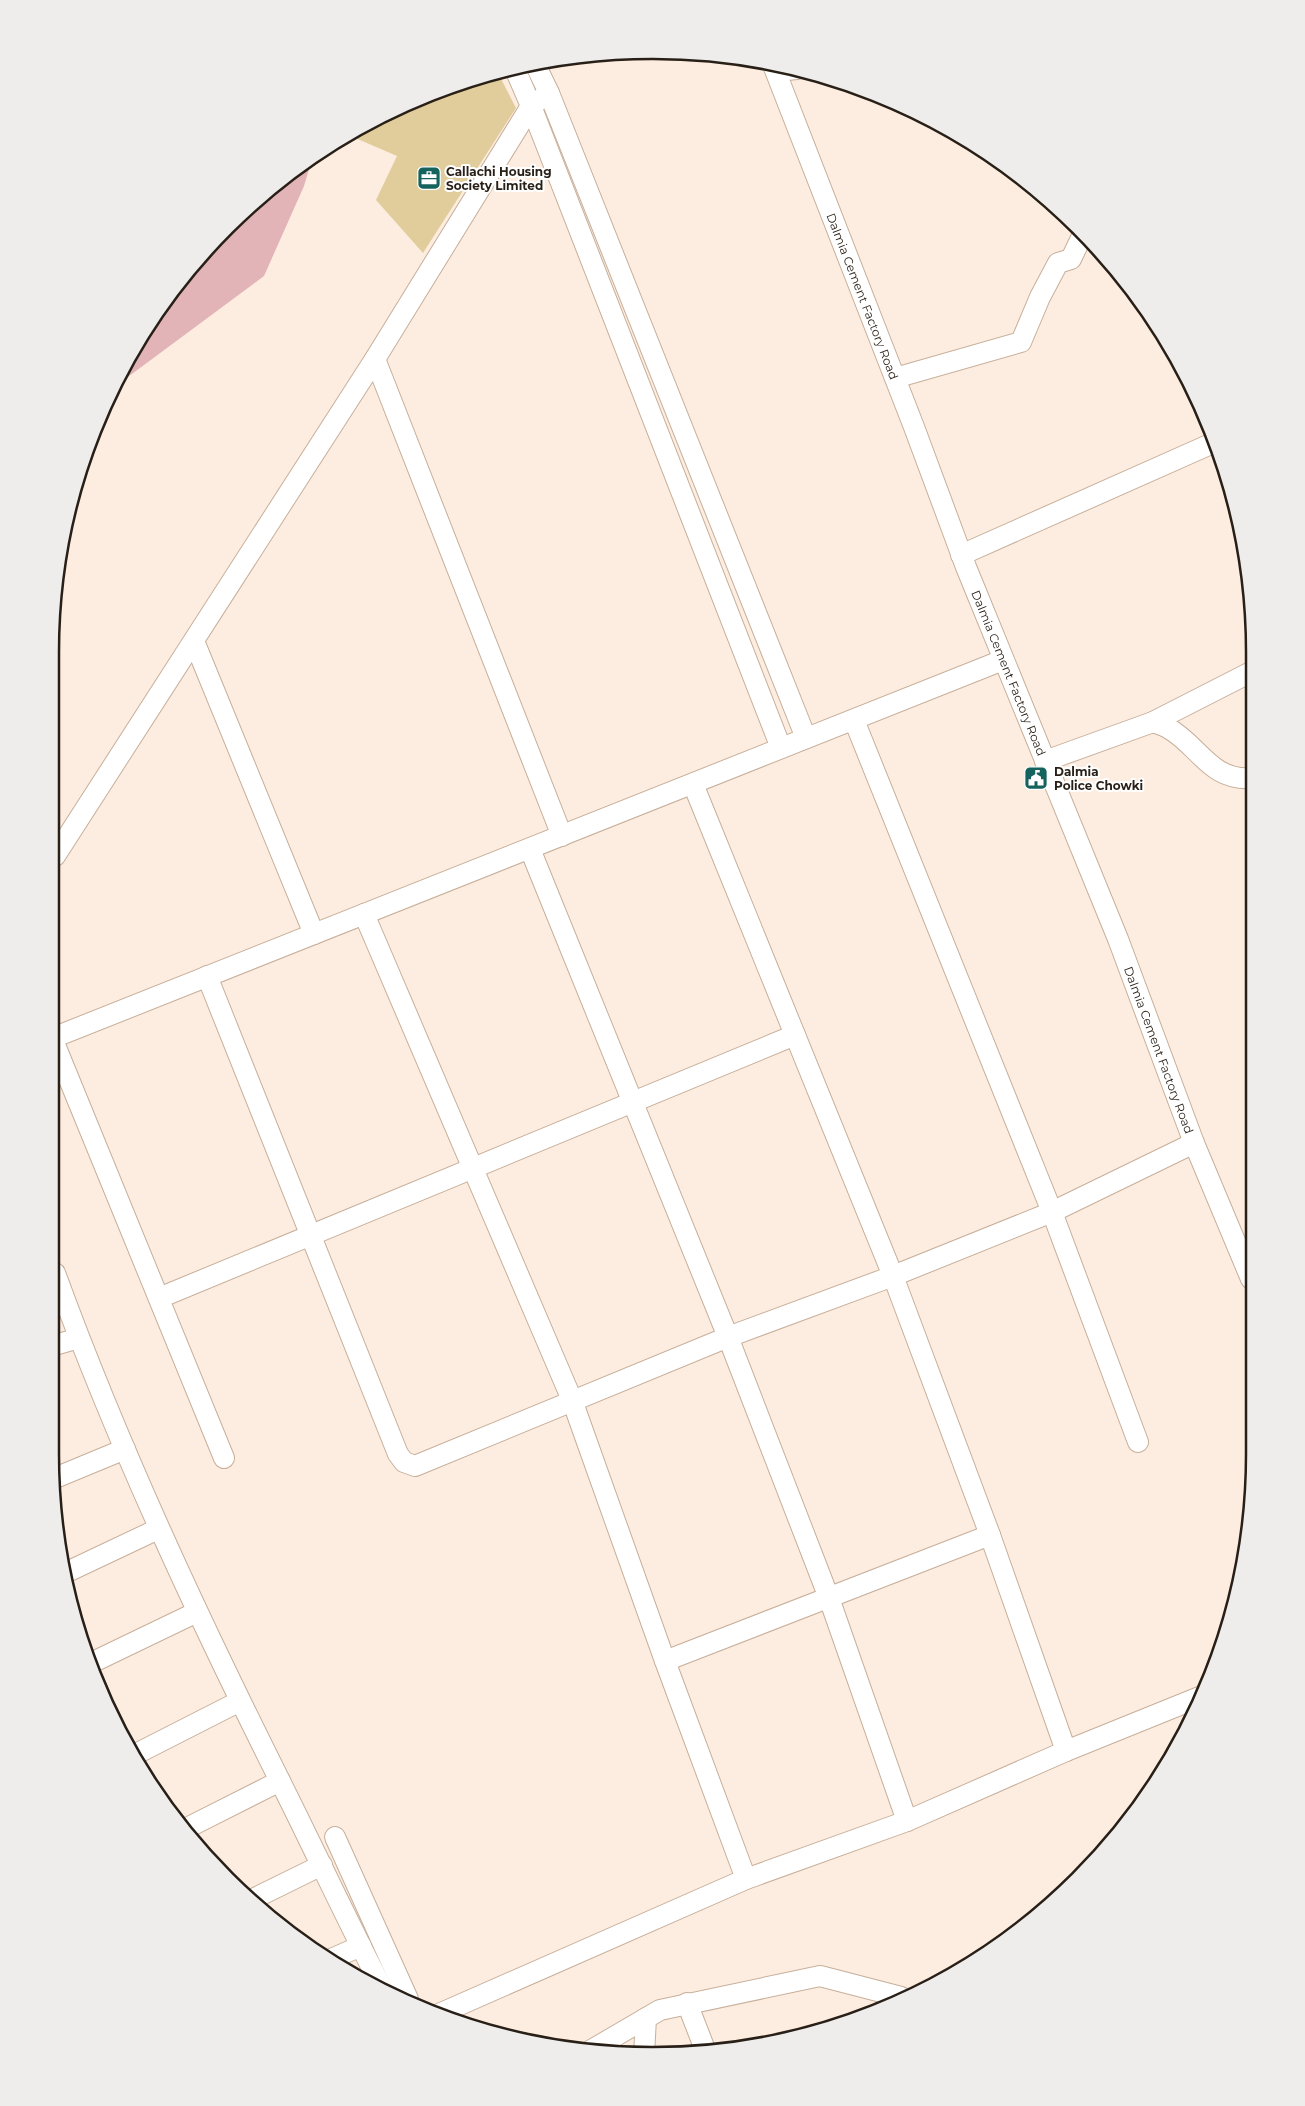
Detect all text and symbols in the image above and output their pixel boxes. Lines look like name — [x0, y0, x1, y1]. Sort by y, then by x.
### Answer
place label: Callachi Housing Society Limited — [446, 164, 552, 193]
office icon: Callachi Housing Society Limited — [416, 165, 442, 191]
street label: Dalmia Cement Factory Road — [824, 211, 902, 381]
street label: Dalmia Cement Factory Road — [969, 588, 1050, 758]
place label: Dalmia Police Chowki — [1054, 764, 1143, 793]
public building icon: Dalmia Police Chowki — [1023, 765, 1049, 791]
street label: Dalmia Cement Factory Road — [1121, 964, 1197, 1136]

